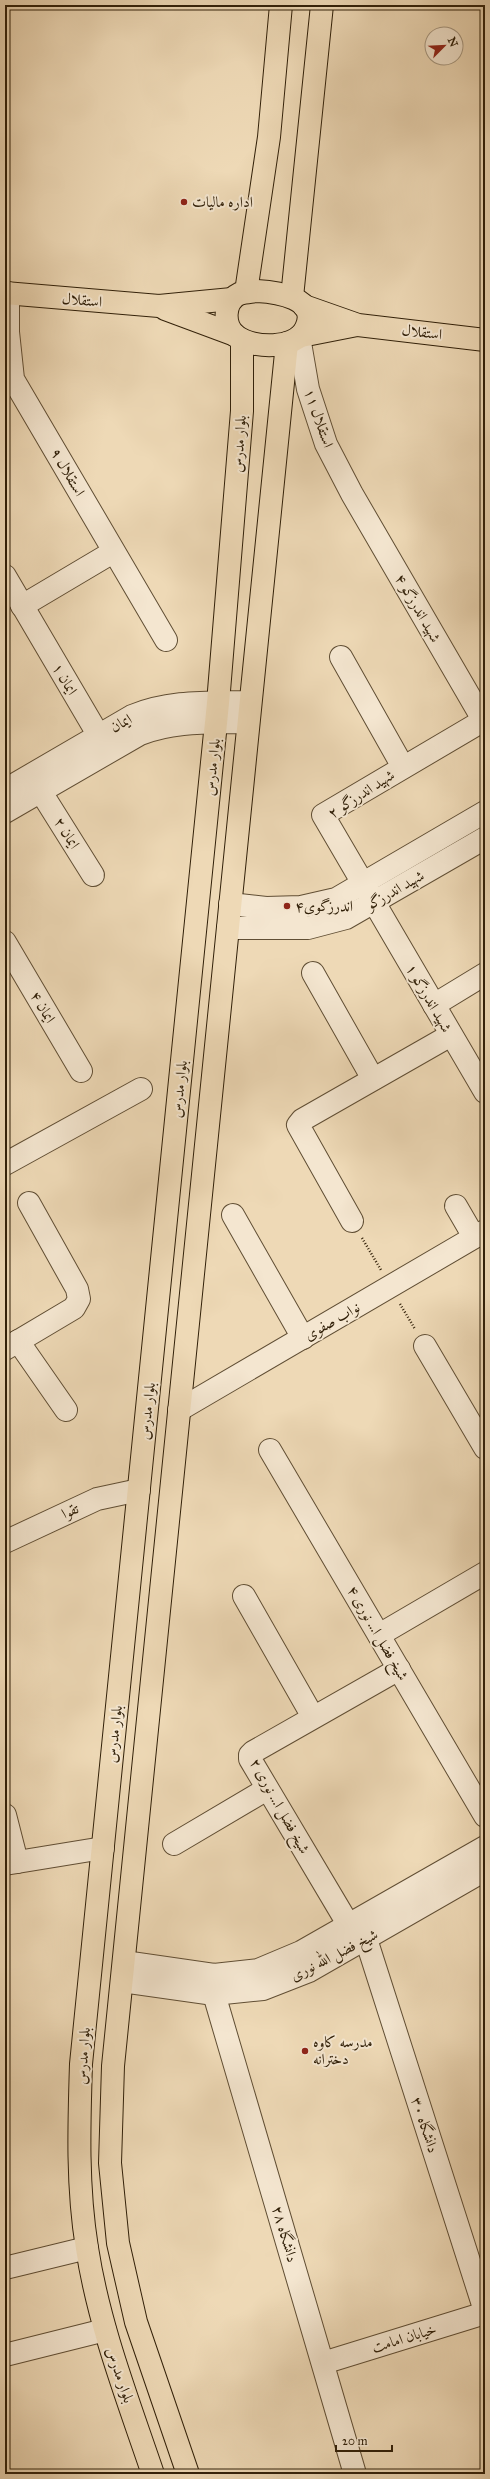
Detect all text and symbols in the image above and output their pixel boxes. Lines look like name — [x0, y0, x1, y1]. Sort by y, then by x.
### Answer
north arrow — [424, 26, 464, 66]
text: N — [445, 35, 461, 50]
place label: اداره مالیات — [192, 193, 253, 211]
marker: اداره مالیات — [179, 197, 189, 207]
street label: استقلال — [61, 289, 103, 311]
street label: استقلال — [401, 321, 443, 343]
street label: استقلال ۱۱ — [301, 386, 337, 450]
street label: بلوار مدرس — [228, 414, 250, 473]
street label: استقلال ۹ — [47, 445, 89, 499]
street label: شهید اندرزگو ۴ — [390, 571, 445, 646]
street label: ایمان ۱ — [49, 660, 81, 698]
street label: ایمان — [107, 710, 135, 736]
street label: بلوار مدرس — [200, 737, 224, 797]
street label: شهید اندرزگو ۲ — [324, 766, 398, 823]
street label: ایمان ۲ — [50, 814, 84, 852]
street label: شهید اندرزگو — [361, 866, 428, 916]
place label: اندرزگوی۴ — [295, 897, 353, 915]
marker: اندرزگوی۴ — [282, 901, 292, 911]
street label: شهید اندرزگو ۱ — [401, 961, 456, 1036]
street label: ایمان ۴ — [27, 988, 59, 1026]
street label: بلوار مدرس — [167, 1059, 191, 1119]
street label: نواب صفوی — [301, 1298, 363, 1344]
street label: بلوار مدرس — [135, 1381, 159, 1441]
street label: تقوا — [59, 1499, 82, 1523]
street label: شیخ فضل ا... نوری ۴ — [339, 1582, 412, 1686]
street label: بلوار مدرس — [102, 1704, 126, 1764]
street label: شیخ فضل ا... نوری ۲ — [242, 1755, 314, 1859]
street label: شیخ فضل الله نوری — [286, 1922, 383, 1989]
street label: بلوار مدرس — [72, 2026, 94, 2085]
place label: مدرسه کاوه دخترانه — [313, 2033, 372, 2068]
marker: مدرسه کاوه دخترانه — [300, 2046, 310, 2056]
street label: دانشگاه ۳۰ — [408, 2094, 443, 2155]
street label: دانشگاه ۲۸ — [268, 2203, 303, 2264]
street label: خیابان امامت — [370, 2320, 438, 2356]
street label: بلوار مدرس — [102, 2345, 138, 2405]
scale bar — [336, 2427, 392, 2453]
text: 20 m — [342, 2434, 368, 2448]

